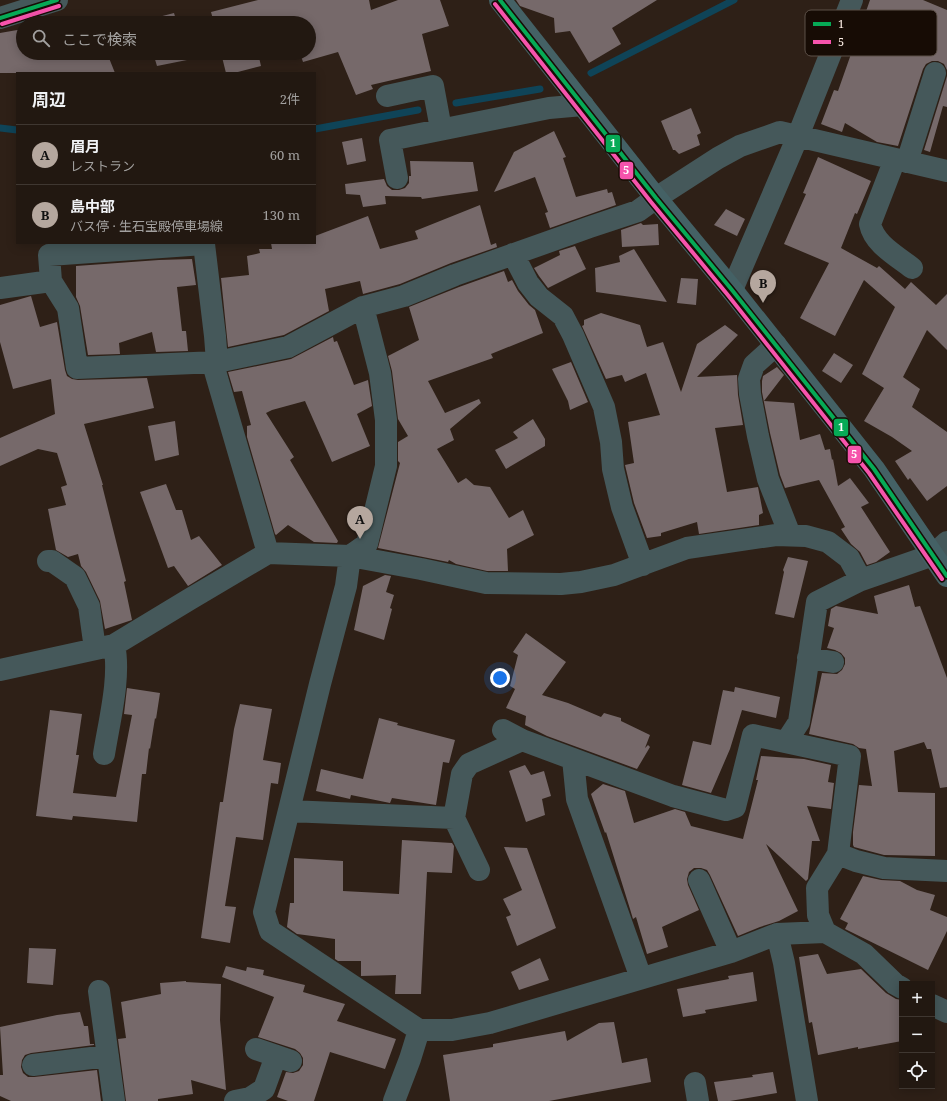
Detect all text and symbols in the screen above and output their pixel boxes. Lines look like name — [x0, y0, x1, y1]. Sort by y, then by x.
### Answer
legend — [805, 10, 937, 56]
search box — [16, 16, 316, 60]
text: 1 — [838, 16, 844, 31]
icon: search — [30, 27, 52, 49]
text: ここで検索 — [62, 29, 137, 49]
text: 5 — [838, 34, 844, 49]
text: 周辺 — [32, 88, 66, 111]
text: 2件 — [280, 90, 300, 108]
line badge: 1 — [605, 134, 621, 153]
text: 1 — [610, 135, 616, 150]
text: 眉月 — [70, 136, 100, 156]
text: A — [40, 146, 50, 164]
text: 60 m — [270, 146, 300, 164]
text: レストラン — [70, 157, 135, 175]
line badge: 5 — [619, 161, 634, 180]
text: 5 — [623, 162, 629, 177]
text: 島中部 — [70, 196, 115, 216]
text: B — [41, 206, 49, 224]
text: 130 m — [263, 206, 300, 224]
text: バス停 · 生石宝殿停車場線 — [70, 217, 223, 235]
pin: B — [750, 270, 776, 303]
line badge: 1 — [833, 418, 849, 437]
text: 1 — [838, 419, 844, 434]
line badge: 5 — [847, 445, 862, 464]
text: 5 — [851, 446, 857, 461]
pin: A — [347, 506, 373, 539]
your location — [490, 668, 510, 688]
map controls — [899, 981, 935, 1089]
button: + — [899, 981, 935, 1017]
button: − — [899, 1017, 935, 1053]
button: locate — [899, 1053, 935, 1089]

